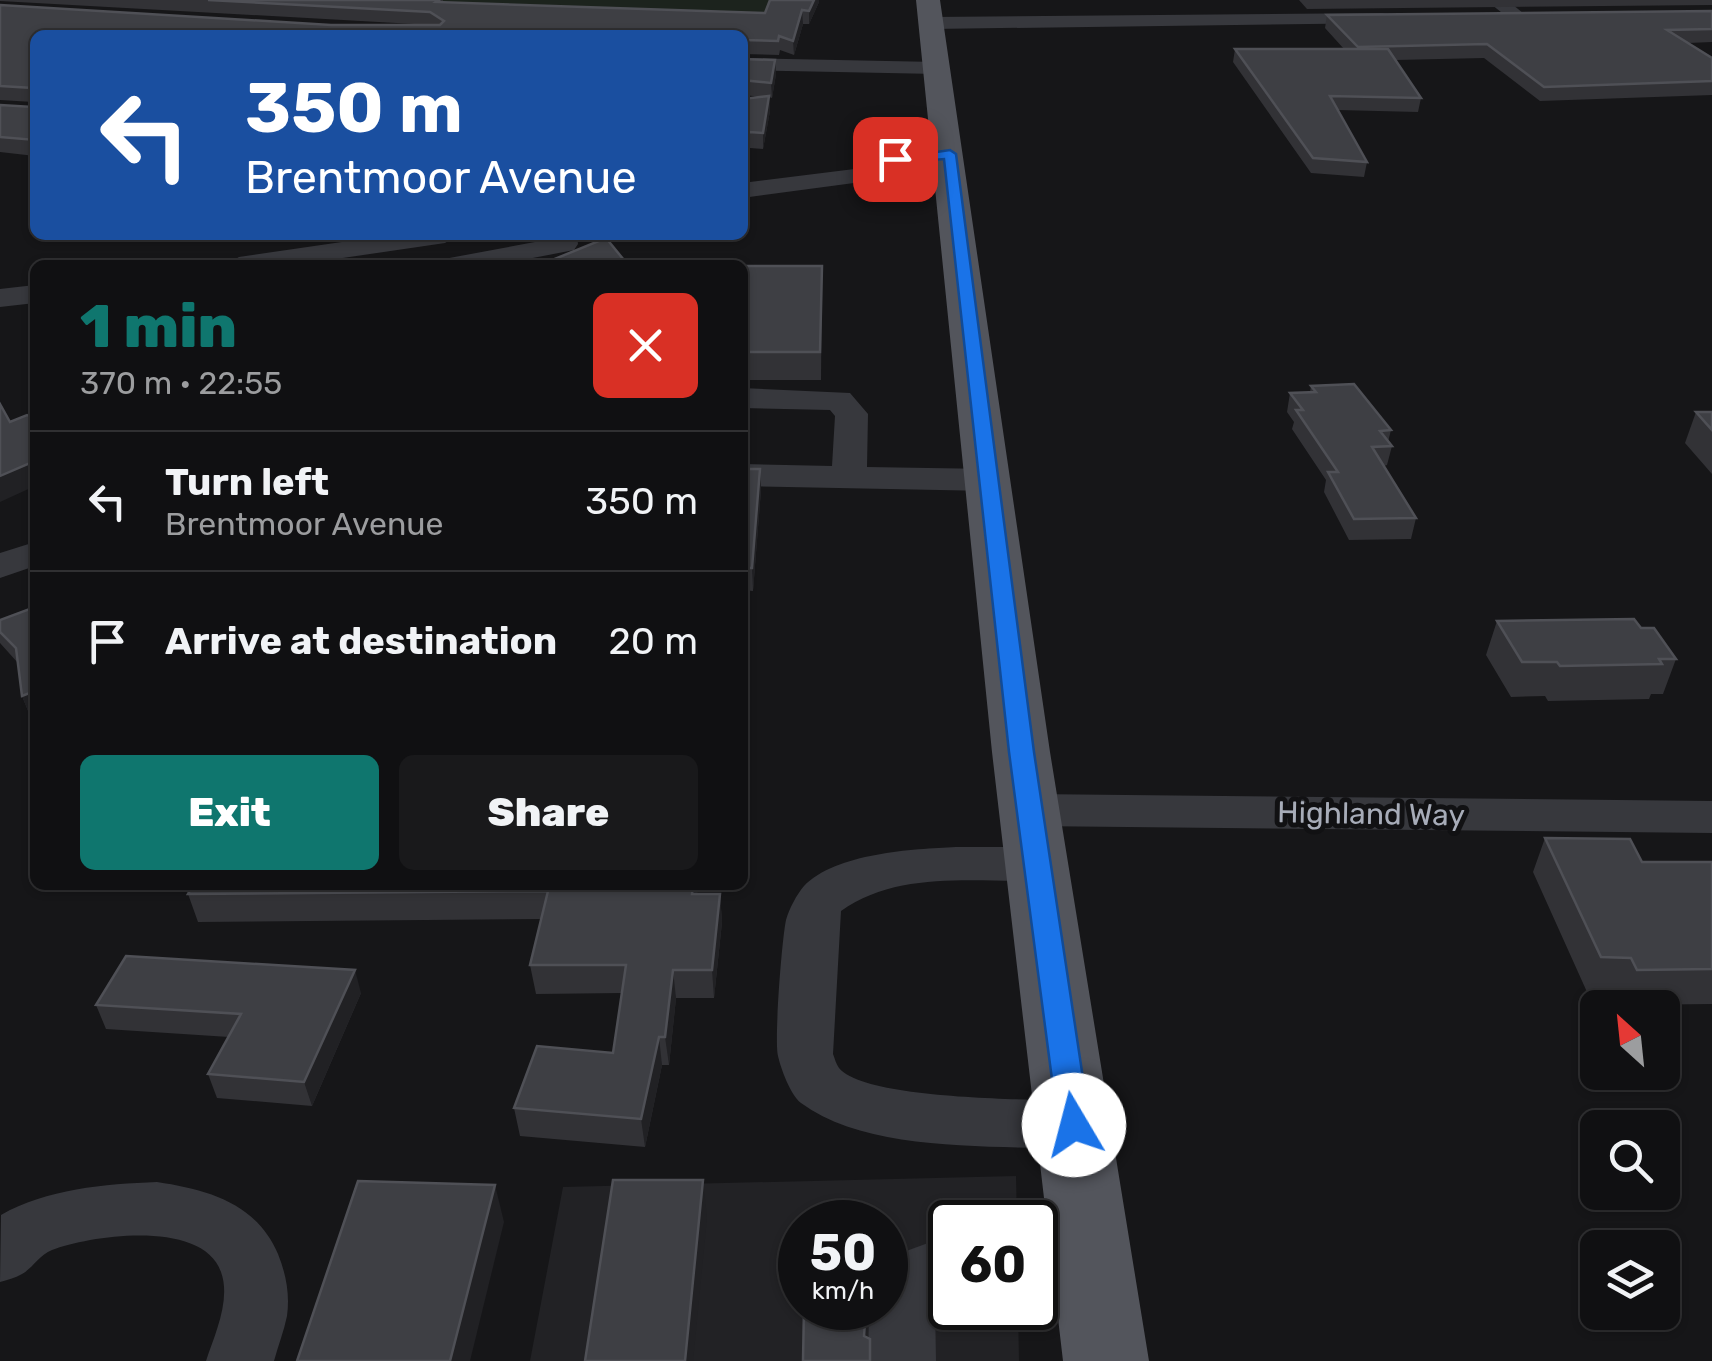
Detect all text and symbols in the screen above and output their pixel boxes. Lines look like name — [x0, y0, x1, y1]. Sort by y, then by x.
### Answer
text: 350 m — [245, 67, 463, 150]
icon: left — [80, 70, 210, 200]
pin — [853, 117, 938, 202]
icon: arrive — [868, 132, 923, 187]
text: Brentmoor Avenue — [245, 151, 637, 204]
text: 1 min — [80, 291, 237, 362]
button: close — [593, 293, 698, 398]
text: 370 m · 22:55 — [80, 364, 282, 402]
text: Turn left — [165, 459, 329, 505]
icon: left — [80, 474, 135, 529]
text: 350 m — [585, 478, 698, 524]
text: Brentmoor Avenue — [165, 505, 444, 543]
icon: arrive — [80, 614, 135, 669]
text: Arrive at destination — [165, 618, 557, 664]
text: 20 m — [608, 618, 698, 664]
button: Exit — [80, 755, 379, 870]
button: Share — [399, 755, 698, 870]
street label: Highland Way — [1277, 794, 1465, 834]
north arrow — [1580, 990, 1680, 1090]
map controls — [1580, 990, 1680, 1330]
position arrow — [1022, 1073, 1126, 1177]
button: search — [1580, 1110, 1680, 1210]
speed limit sign: 60 — [928, 1200, 1058, 1330]
text: 50 — [810, 1223, 876, 1283]
button: layers — [1580, 1230, 1680, 1330]
text: km/h — [812, 1276, 874, 1305]

